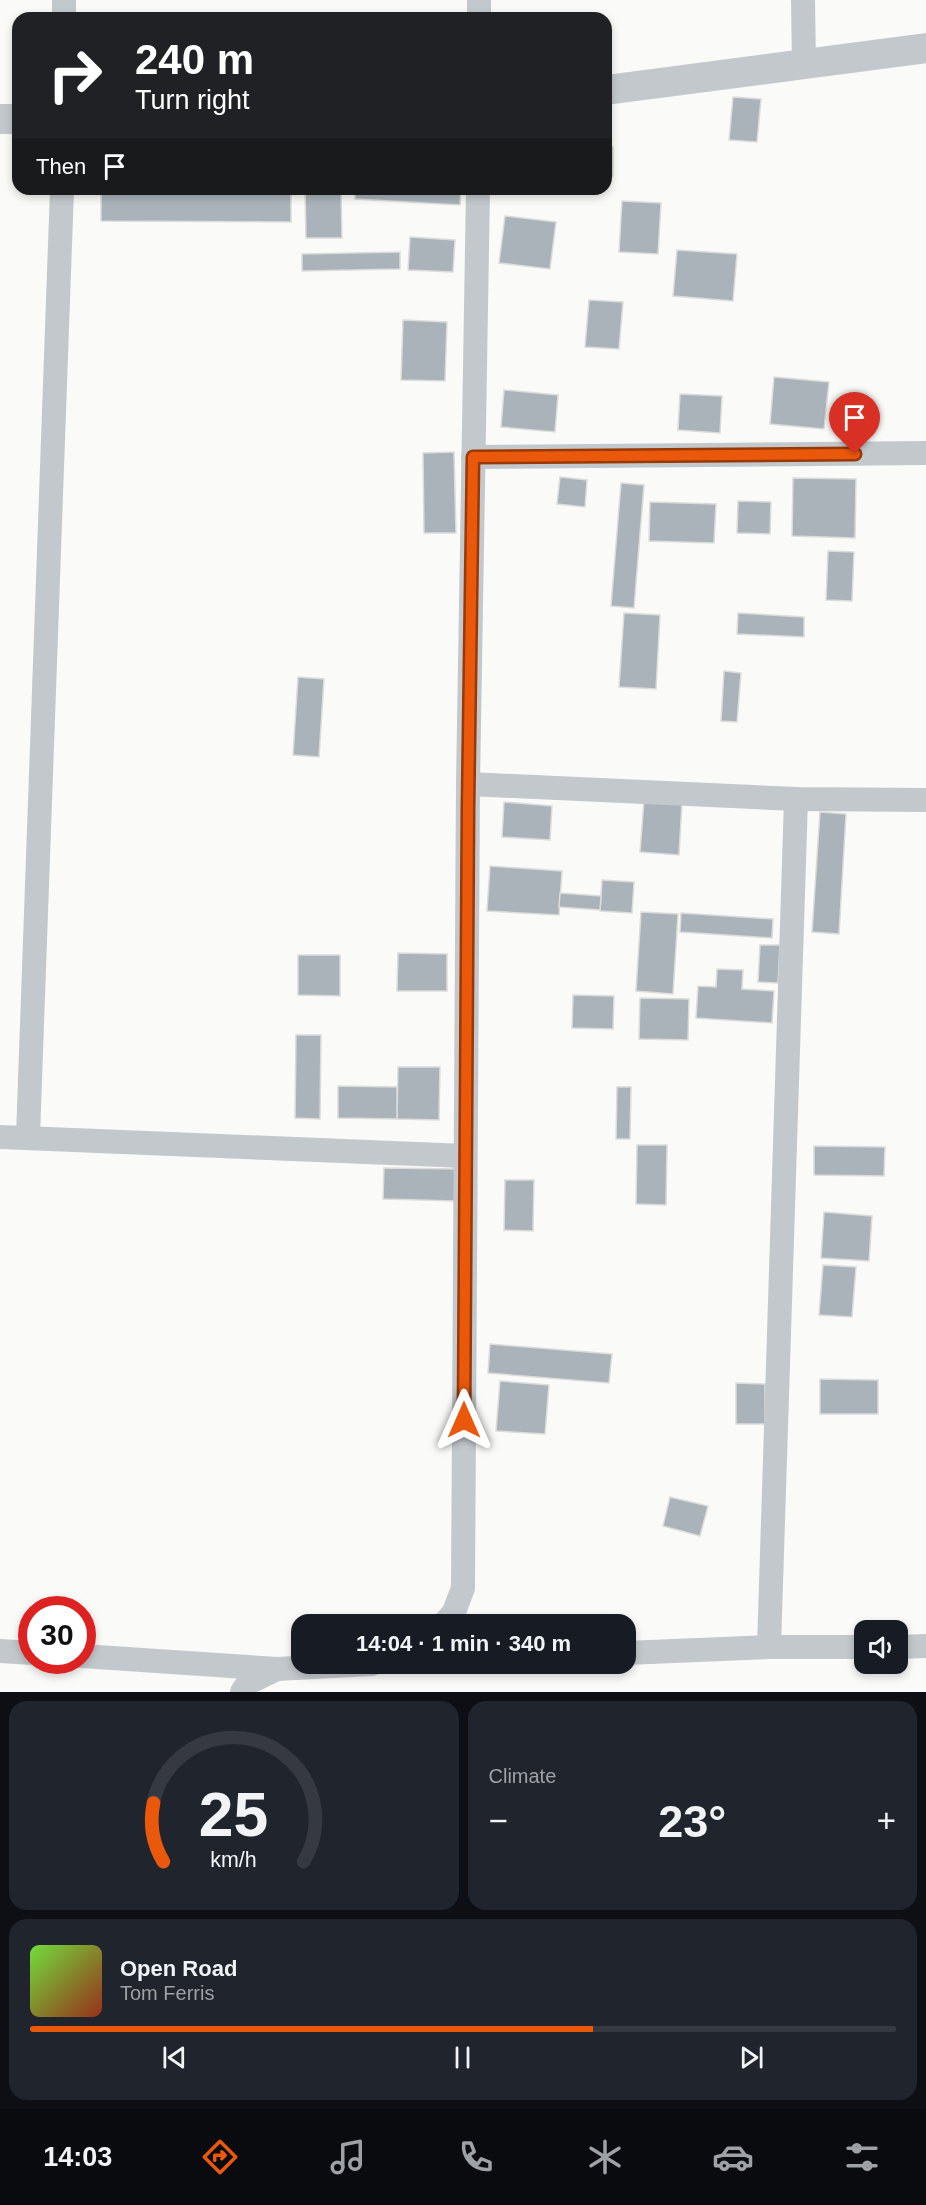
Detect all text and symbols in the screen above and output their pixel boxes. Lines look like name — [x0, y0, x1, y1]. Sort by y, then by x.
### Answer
icon: right — [36, 36, 114, 114]
text: 240 m — [135, 36, 254, 83]
text: Turn right — [135, 85, 250, 115]
icon: arrive — [98, 150, 131, 183]
text: Then — [36, 154, 86, 179]
pin — [829, 392, 880, 454]
icon: arrive — [838, 401, 871, 434]
position arrow — [432, 1388, 496, 1452]
speed limit sign: 30 — [18, 1596, 96, 1674]
map controls — [854, 1620, 908, 1674]
button: sound — [854, 1620, 908, 1674]
text: 14:04 · 1 min · 340 m — [356, 1631, 571, 1656]
text: Climate — [489, 1765, 556, 1787]
text: 25 — [199, 1780, 268, 1849]
text: 23° — [658, 1796, 726, 1847]
text: − — [489, 1802, 508, 1839]
text: + — [877, 1802, 896, 1839]
text: km/h — [211, 1849, 257, 1873]
text: Open Road — [120, 1956, 237, 1981]
text: Tom Ferris — [120, 1982, 214, 2004]
icon: previous — [158, 2041, 191, 2074]
icon: pause — [446, 2041, 479, 2074]
icon: next — [735, 2041, 768, 2074]
icon: directions — [199, 2136, 241, 2178]
icon: music — [327, 2136, 369, 2178]
icon: phone — [455, 2136, 497, 2178]
icon: climate — [584, 2136, 626, 2178]
icon: car — [712, 2136, 754, 2178]
icon: filters — [841, 2136, 883, 2178]
text: 14:03 — [43, 2142, 112, 2172]

